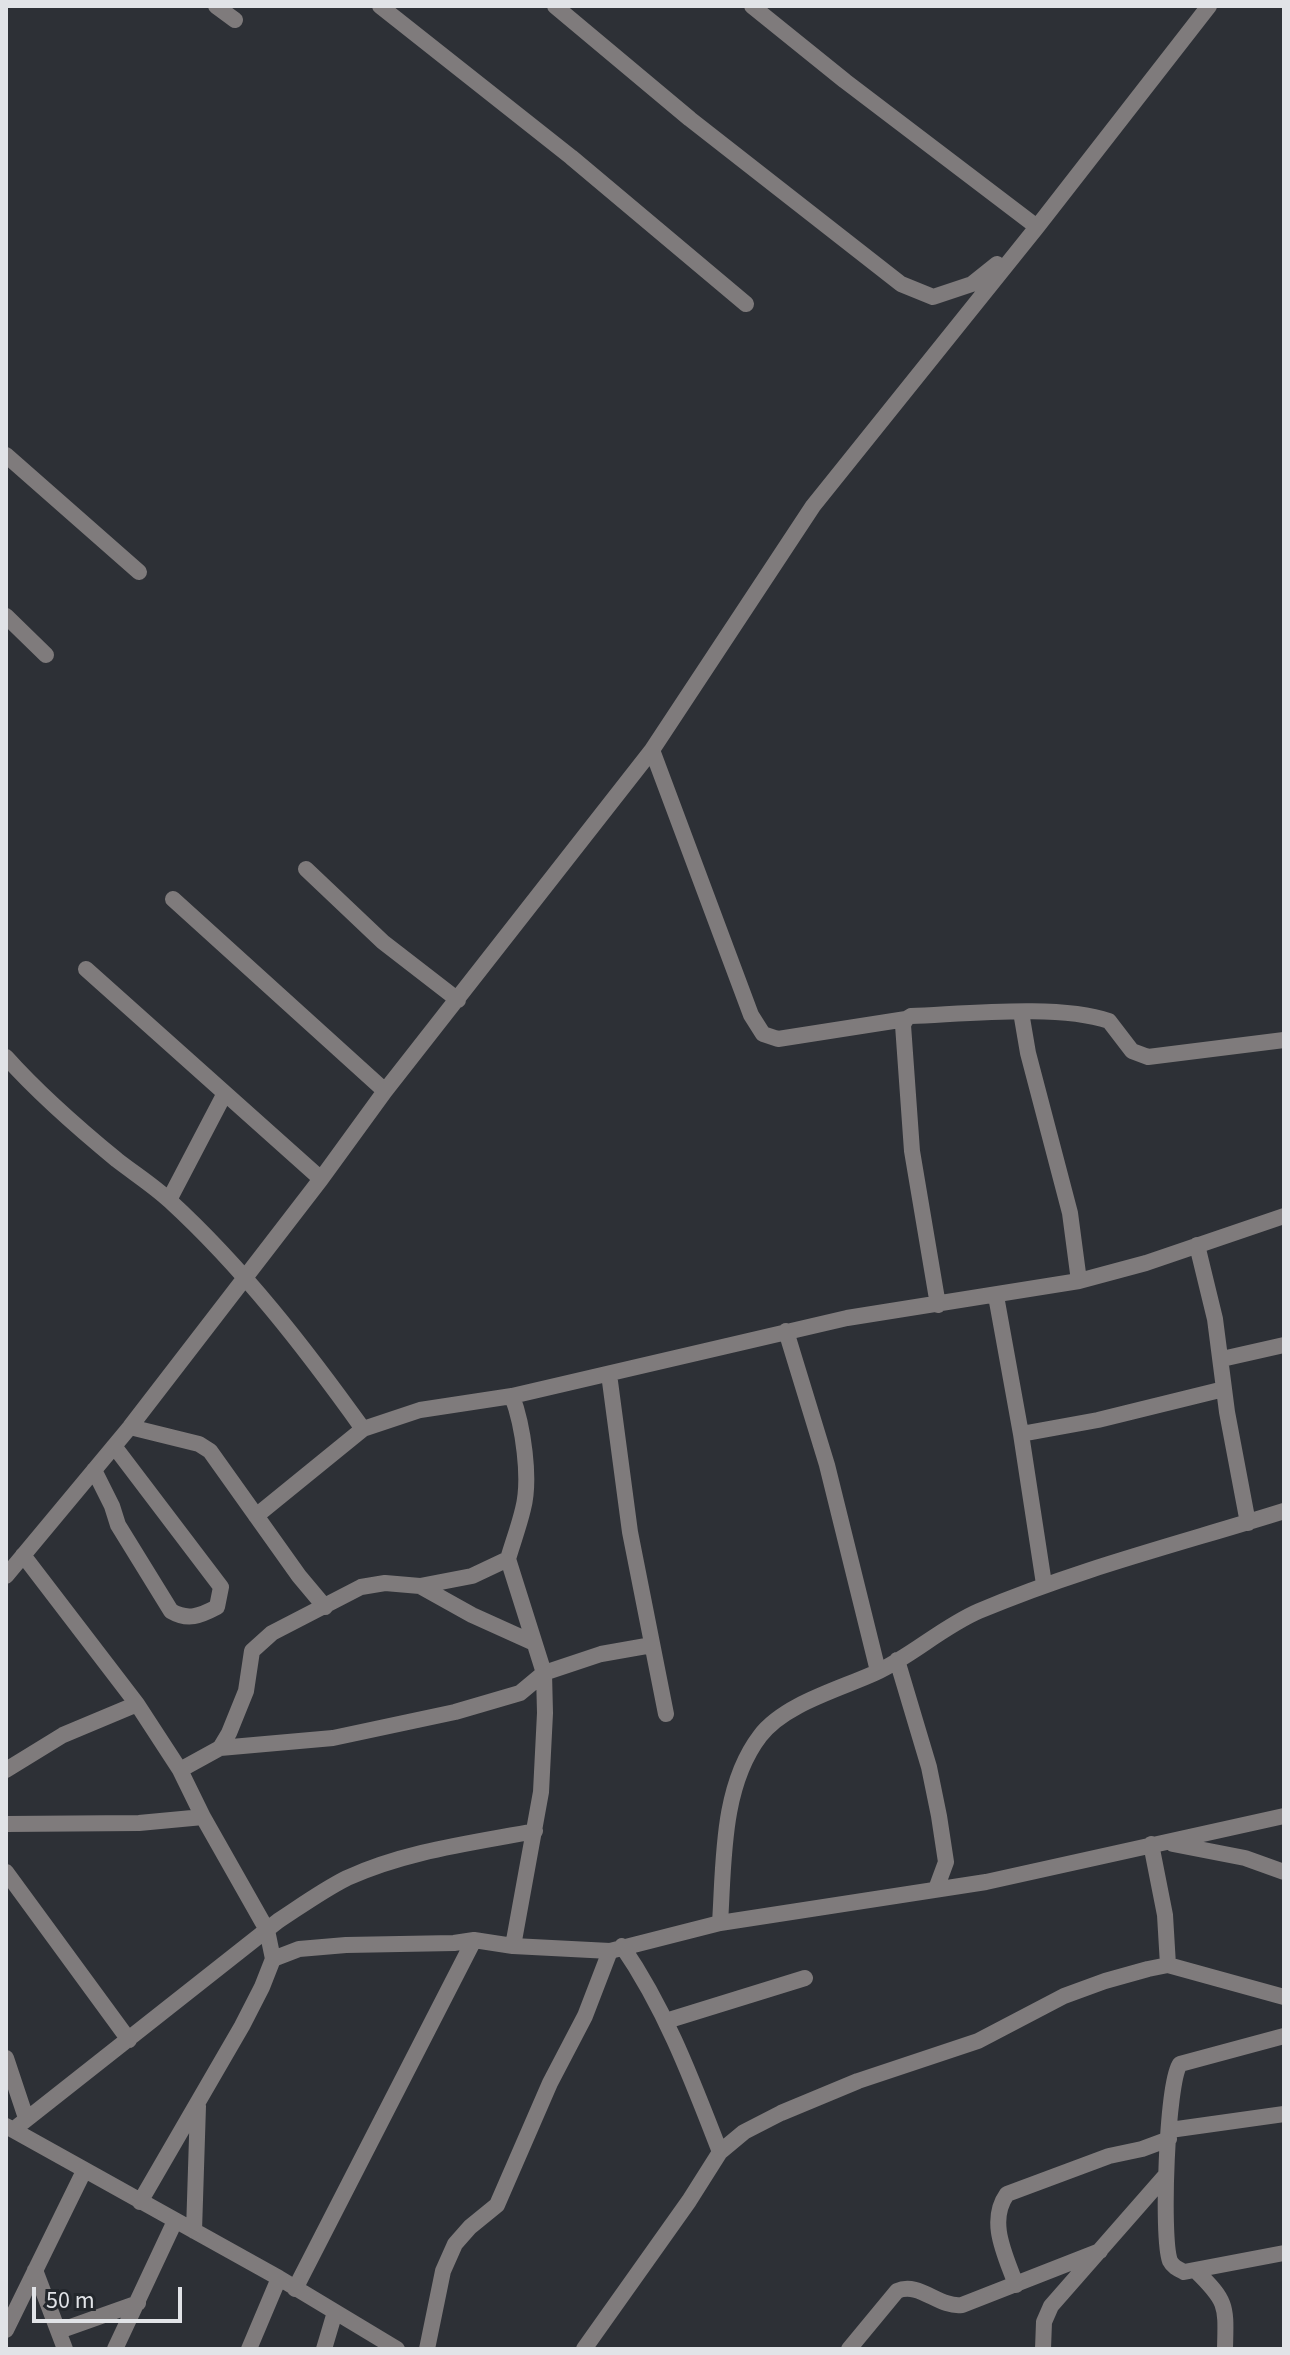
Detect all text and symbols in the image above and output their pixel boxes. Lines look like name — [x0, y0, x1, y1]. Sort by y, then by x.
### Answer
scale bar — [36, 2271, 186, 2321]
text: 50 m — [46, 2283, 95, 2318]

